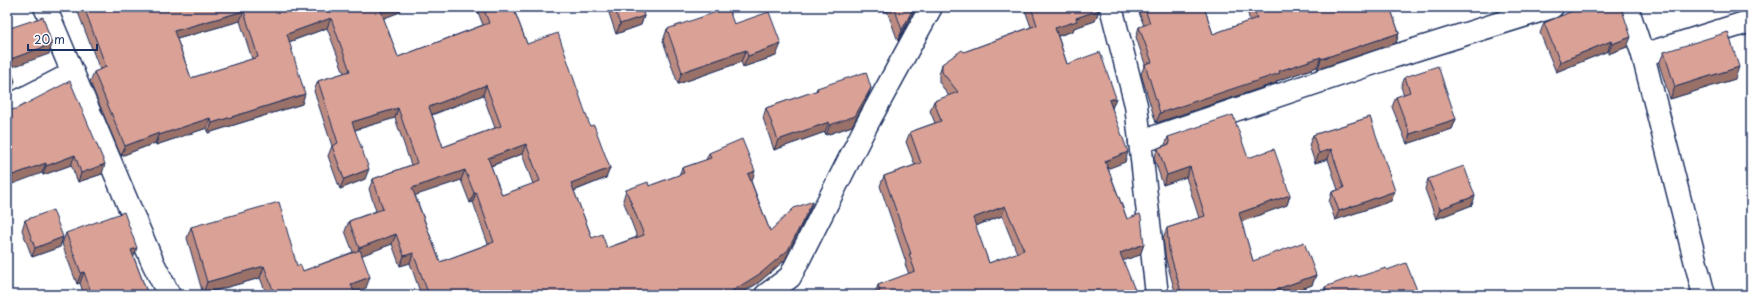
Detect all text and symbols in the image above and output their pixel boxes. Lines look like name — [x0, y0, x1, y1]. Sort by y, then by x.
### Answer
scale bar — [28, 26, 97, 52]
text: 20 m — [34, 30, 65, 48]

